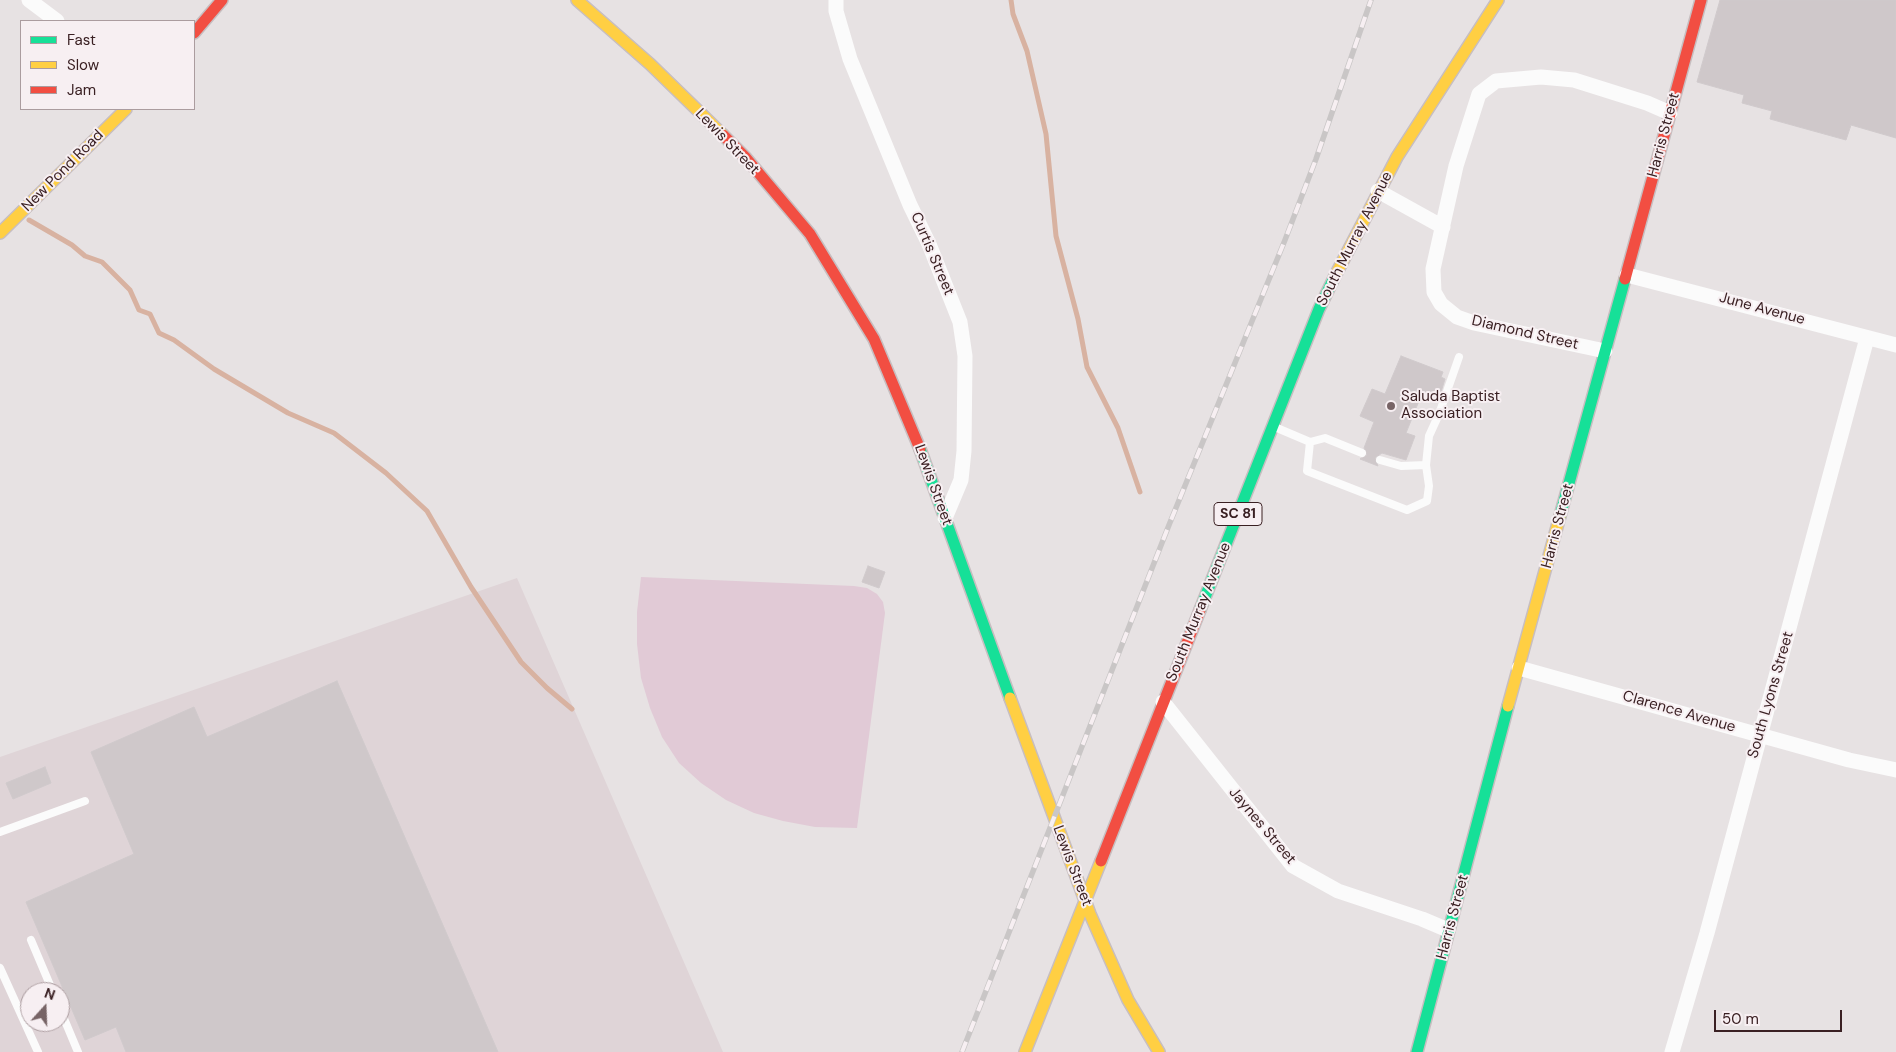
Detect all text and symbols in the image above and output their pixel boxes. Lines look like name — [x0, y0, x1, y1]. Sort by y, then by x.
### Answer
legend — [20, 20, 195, 110]
text: Fast — [67, 30, 96, 50]
text: Slow — [67, 55, 99, 75]
text: Jam — [67, 80, 96, 100]
street label: Harris Street — [1644, 91, 1684, 179]
street label: Lewis Street — [691, 105, 763, 179]
street label: New Pond Road — [18, 126, 108, 216]
street label: South Murray Avenue — [1313, 169, 1397, 309]
street label: Curtis Street — [906, 210, 958, 298]
street label: June Avenue — [1717, 289, 1807, 329]
street label: Diamond Street — [1470, 312, 1580, 354]
place label: Saluda Baptist Association — [1401, 388, 1500, 423]
marker: Saluda Baptist Association — [1385, 400, 1397, 412]
street label: Lewis Street — [910, 442, 956, 528]
street label: Harris Street — [1538, 482, 1578, 570]
road number: SC 81 — [1214, 502, 1262, 526]
street label: South Murray Avenue — [1163, 540, 1235, 684]
street label: South Lyons Street — [1744, 630, 1798, 760]
street label: Clarence Avenue — [1620, 687, 1738, 737]
street label: Jaynes Street — [1225, 784, 1299, 868]
street label: Lewis Street — [1048, 823, 1096, 909]
street label: Harris Street — [1433, 873, 1473, 961]
north arrow — [20, 982, 70, 1032]
text: N — [42, 984, 58, 1004]
scale bar — [1716, 1000, 1844, 1032]
text: 50 m — [1722, 1009, 1759, 1029]

